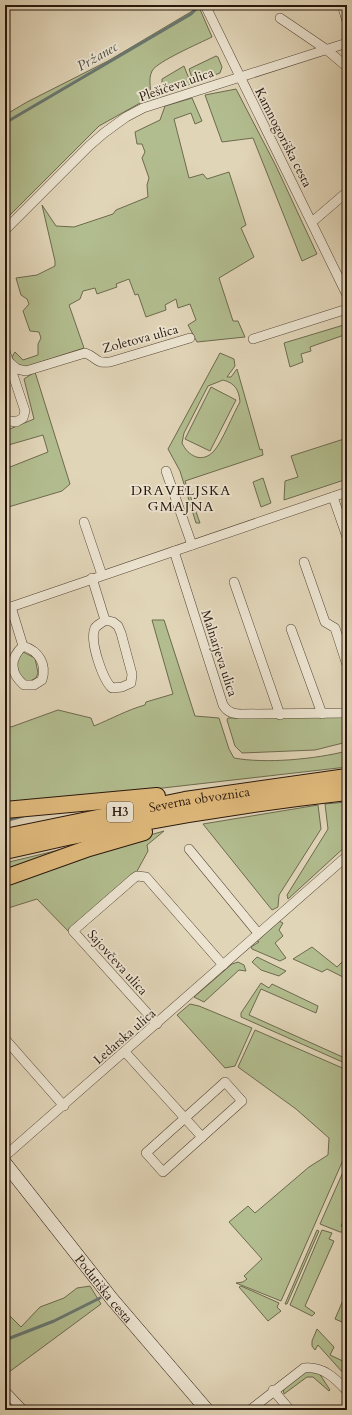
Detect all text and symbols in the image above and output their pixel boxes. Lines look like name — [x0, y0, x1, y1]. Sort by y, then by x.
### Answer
water label: Pržanec — [74, 37, 121, 76]
street label: Plešičeva ulica — [136, 64, 217, 106]
street label: Kamnogoriška cesta — [250, 84, 316, 191]
street label: Zoletova ulica — [100, 320, 181, 358]
district label: DRAVELJSKA GMAJNA — [131, 481, 231, 516]
street label: Malnarjeva ulica — [197, 608, 242, 699]
street label: Severna obvoznica — [147, 783, 251, 817]
road number: H3 — [107, 802, 133, 822]
street label: Sajovčeva ulica — [83, 926, 152, 1000]
street label: Ledarska ulica — [90, 1004, 160, 1069]
street label: Podutiška cesta — [70, 1251, 137, 1327]

